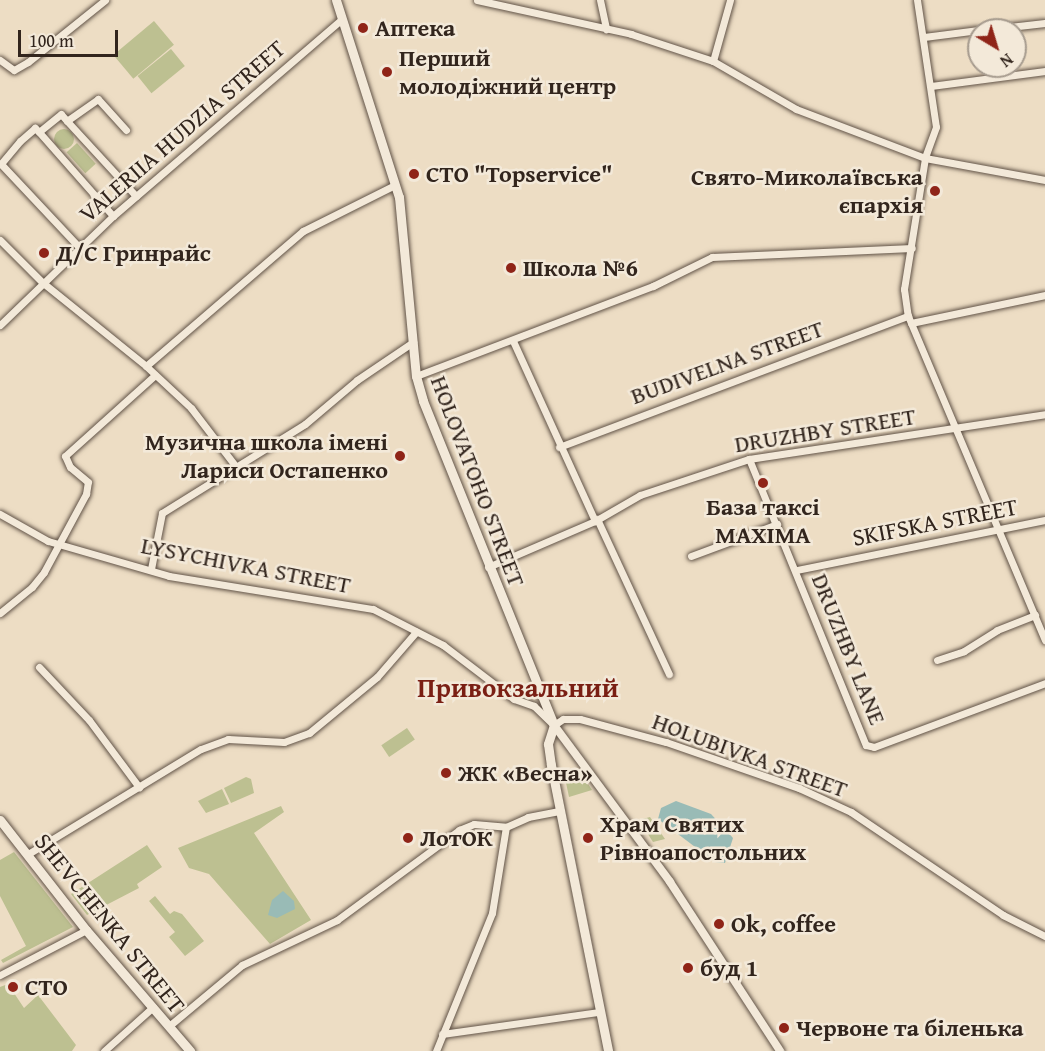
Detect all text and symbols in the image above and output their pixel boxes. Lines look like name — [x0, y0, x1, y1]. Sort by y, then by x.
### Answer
place label: Аптека — [375, 14, 455, 42]
scale bar — [21, 18, 122, 56]
north arrow — [967, 18, 1027, 78]
marker: Аптека — [356, 21, 370, 35]
text: 100 m — [29, 27, 74, 54]
street label: VALERIIA HUDZIA STREET — [73, 34, 291, 228]
place label: Перший молодіжний центр — [399, 44, 616, 100]
text: N — [995, 48, 1018, 73]
marker: Перший молодіжний центр — [380, 65, 394, 79]
place label: СТО "Topservice" — [426, 160, 613, 188]
place label: Свято-Миколаївська єпархія — [691, 163, 923, 219]
marker: СТО "Topservice" — [407, 167, 421, 181]
marker: Свято-Миколаївська єпархія — [928, 184, 942, 198]
place label: Д/С Гринрайс — [56, 239, 211, 267]
marker: Д/С Гринрайс — [37, 246, 51, 260]
place label: Школа №6 — [523, 254, 638, 282]
marker: Школа №6 — [504, 261, 518, 275]
street label: BUDIVELNA STREET — [627, 314, 827, 410]
street label: HOLOVATOHO STREET — [425, 372, 531, 590]
street label: DRUZHBY STREET — [732, 401, 918, 459]
place label: Музична школа імені Лариси Остапенко — [145, 428, 388, 484]
marker: Музична школа імені Лариси Остапенко — [393, 449, 407, 463]
marker: База таксі MAXIMA — [756, 476, 770, 490]
street label: SKIFSKA STREET — [850, 492, 1020, 552]
place label: База таксі MAXIMA — [706, 493, 820, 549]
street label: LYSYCHIVKA STREET — [139, 531, 353, 599]
street label: DRUZHBY LANE — [806, 569, 892, 729]
district label: Привокзальний — [417, 672, 619, 704]
street label: HOLUBIVKA STREET — [649, 706, 851, 804]
place label: ЖК «Весна» — [458, 759, 593, 787]
marker: ЖК «Весна» — [439, 766, 453, 780]
place label: Храм Святих Рівноапостольних — [600, 810, 806, 866]
place label: ЛотОК — [420, 824, 493, 852]
street label: SHEVCHENKA STREET — [29, 827, 191, 1019]
marker: ЛотОК — [401, 831, 415, 845]
marker: Храм Святих Рівноапостольних — [581, 831, 595, 845]
place label: Ok, coffee — [731, 910, 836, 938]
marker: Ok, coffee — [712, 917, 726, 931]
place label: буд 1 — [700, 954, 758, 982]
marker: буд 1 — [681, 961, 695, 975]
place label: СТО — [25, 973, 68, 1001]
marker: СТО — [6, 980, 20, 994]
place label: Червоне та біленька — [796, 1014, 1024, 1042]
marker: Червоне та біленька — [777, 1021, 791, 1035]

